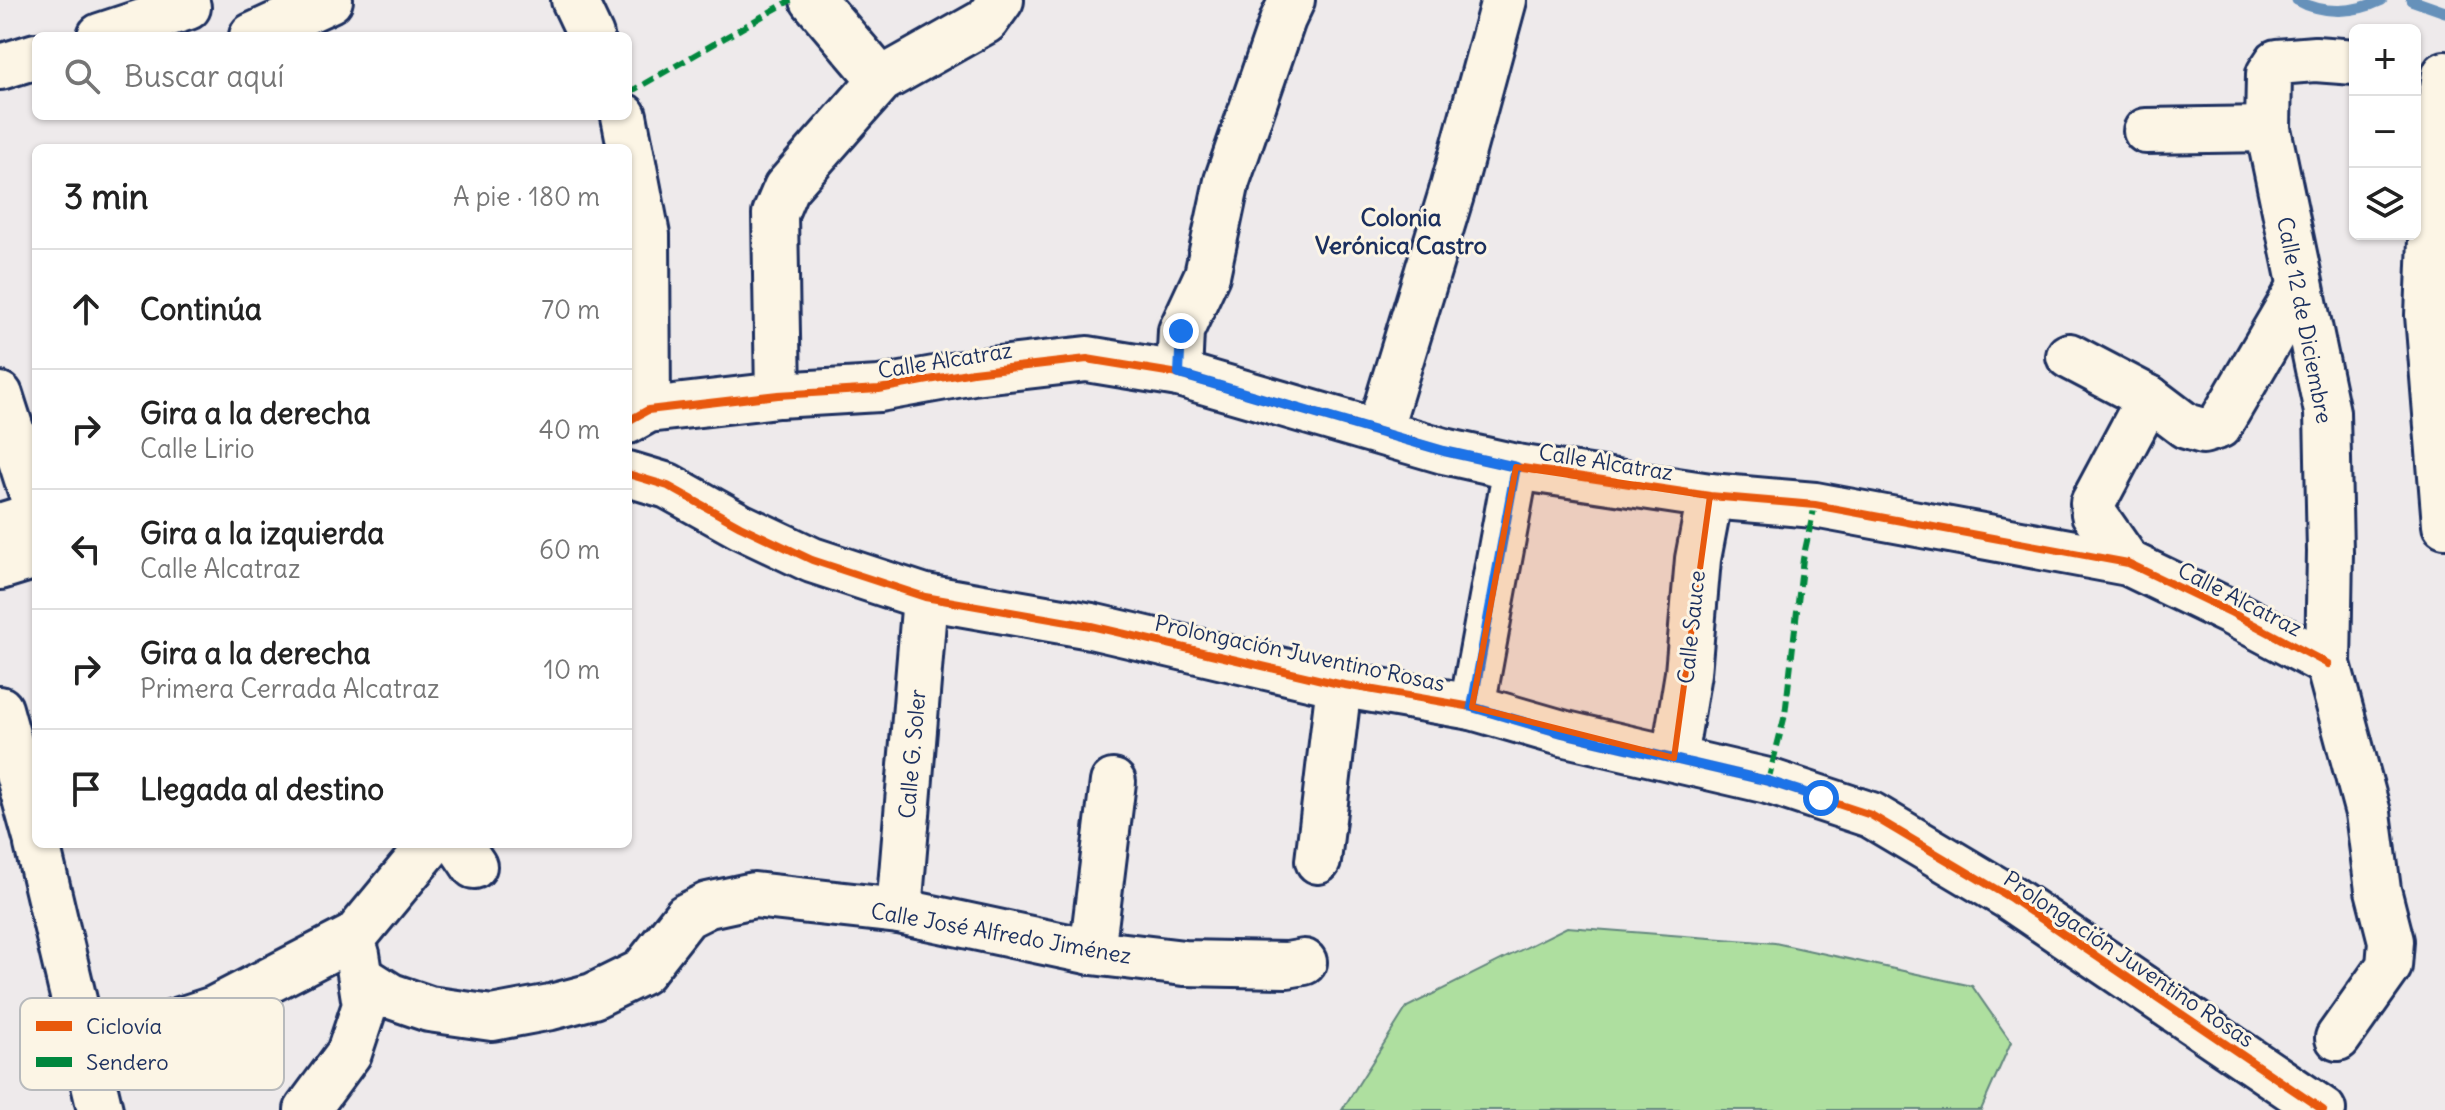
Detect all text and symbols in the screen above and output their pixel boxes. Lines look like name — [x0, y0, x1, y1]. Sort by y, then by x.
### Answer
map controls — [2349, 24, 2421, 240]
button: + — [2349, 24, 2421, 96]
search box — [32, 32, 632, 120]
icon: search — [60, 54, 104, 98]
text: Buscar aquí — [124, 57, 284, 95]
button: − — [2349, 96, 2421, 168]
button: layers — [2349, 168, 2421, 240]
text: 3 min — [64, 175, 149, 218]
text: A pie · 180 m — [453, 180, 600, 213]
district label: Colonia Verónica Castro — [1315, 202, 1487, 260]
street label: Calle 12 de Diciembre — [2271, 214, 2339, 426]
icon: ahead — [64, 287, 108, 331]
text: Continúa — [140, 290, 262, 328]
text: 70 m — [541, 293, 600, 326]
route end — [1163, 313, 1199, 349]
street label: Calle Alcatraz — [876, 336, 1014, 384]
text: Gira a la derecha — [140, 394, 371, 432]
icon: right — [64, 407, 108, 451]
text: 40 m — [539, 413, 600, 446]
text: Calle Lirio — [140, 432, 255, 465]
street label: Calle Alcatraz — [1537, 438, 1675, 486]
text: Gira a la izquierda — [140, 514, 384, 552]
icon: left — [64, 527, 108, 571]
text: 60 m — [539, 533, 600, 566]
text: Calle Alcatraz — [140, 552, 300, 585]
street label: Calle Alcatraz — [2173, 556, 2307, 642]
street label: Calle Sauce — [1671, 569, 1711, 685]
street label: Prolongación Juventino Rosas — [1152, 609, 1448, 697]
text: Gira a la derecha — [140, 634, 371, 672]
icon: right — [64, 647, 108, 691]
text: 10 m — [544, 653, 600, 686]
text: Primera Cerrada Alcatraz — [140, 672, 439, 705]
street label: Calle G. Soler — [892, 688, 932, 820]
icon: arrive — [64, 767, 108, 811]
text: Llegada al destino — [140, 770, 384, 808]
route start — [1803, 780, 1839, 816]
street label: Prolongación Juventino Rosas — [1998, 865, 2260, 1053]
street label: Calle José Alfredo Jiménez — [869, 896, 1133, 970]
legend — [20, 998, 284, 1090]
text: Ciclovía — [86, 1012, 162, 1040]
text: Sendero — [86, 1048, 169, 1076]

